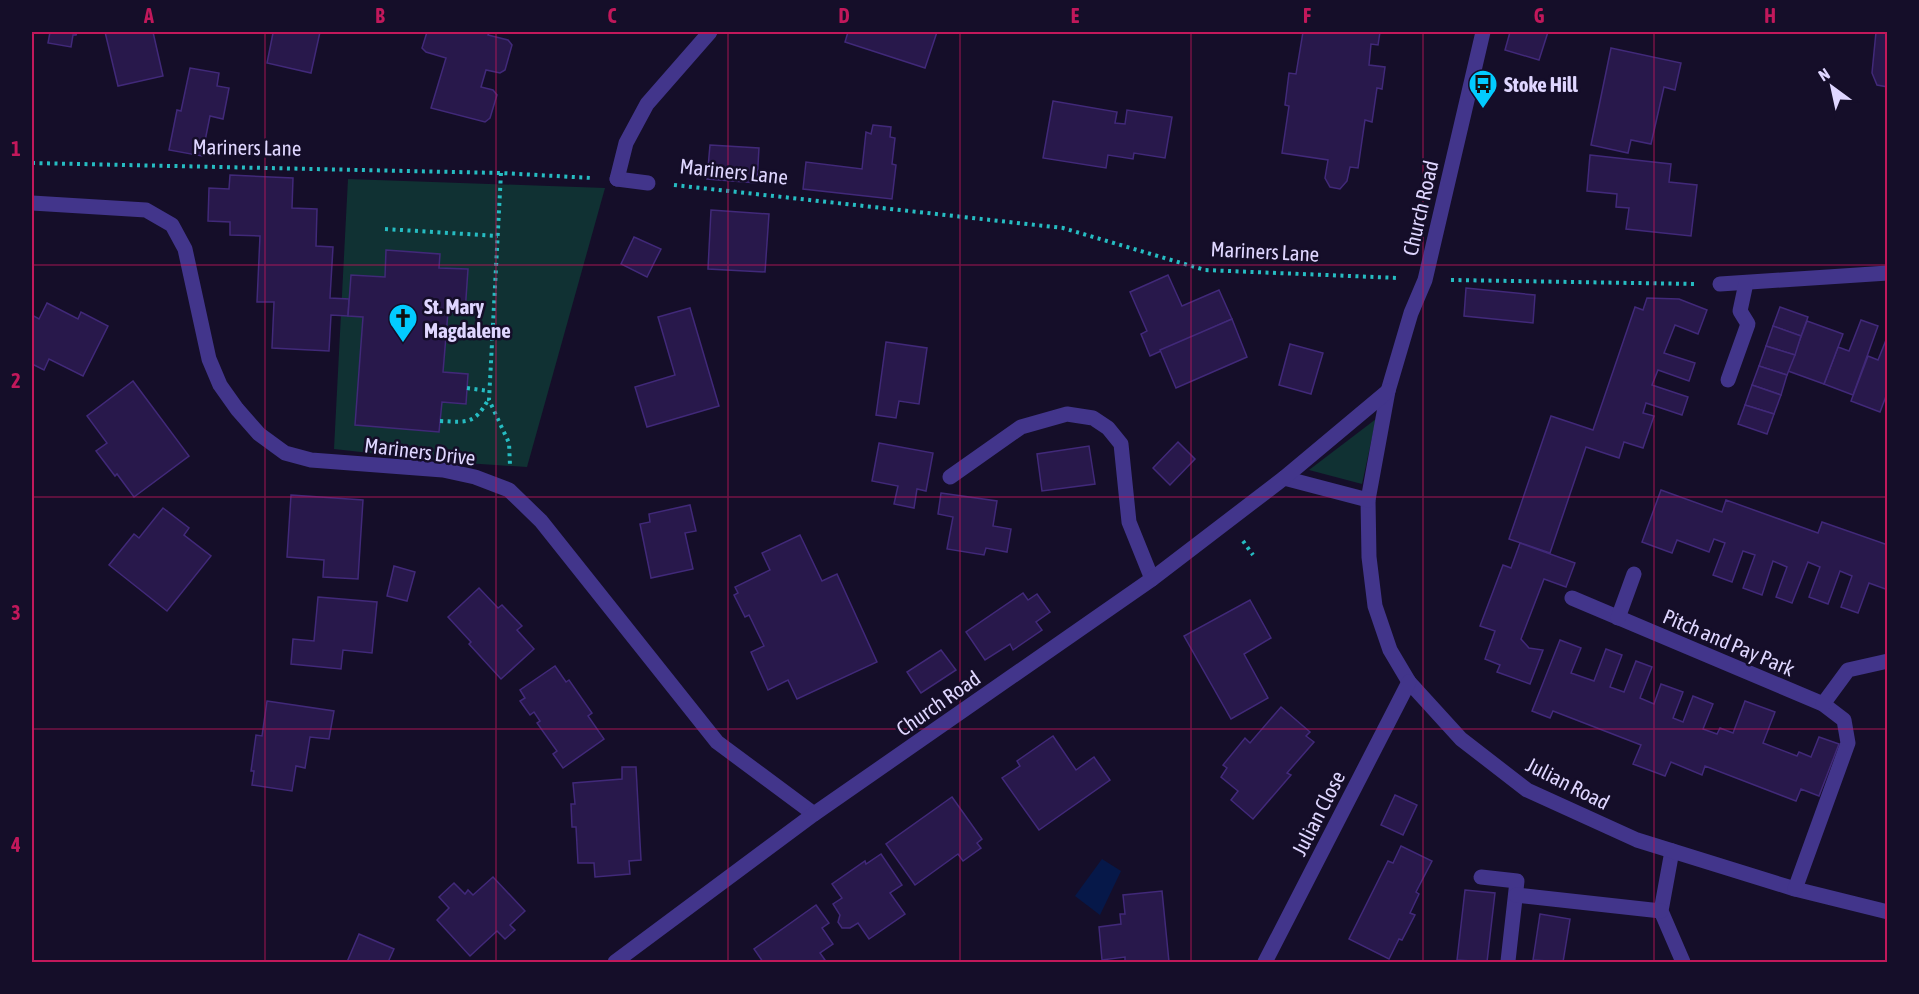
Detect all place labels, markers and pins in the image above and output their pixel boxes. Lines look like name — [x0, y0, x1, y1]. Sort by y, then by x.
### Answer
bus stop icon: Stoke Hill — [1467, 68, 1499, 110]
place label: Stoke Hill — [1504, 72, 1578, 96]
place label: St. Mary Magdalene — [424, 294, 511, 342]
church icon: St. Mary Magdalene — [387, 302, 419, 344]

